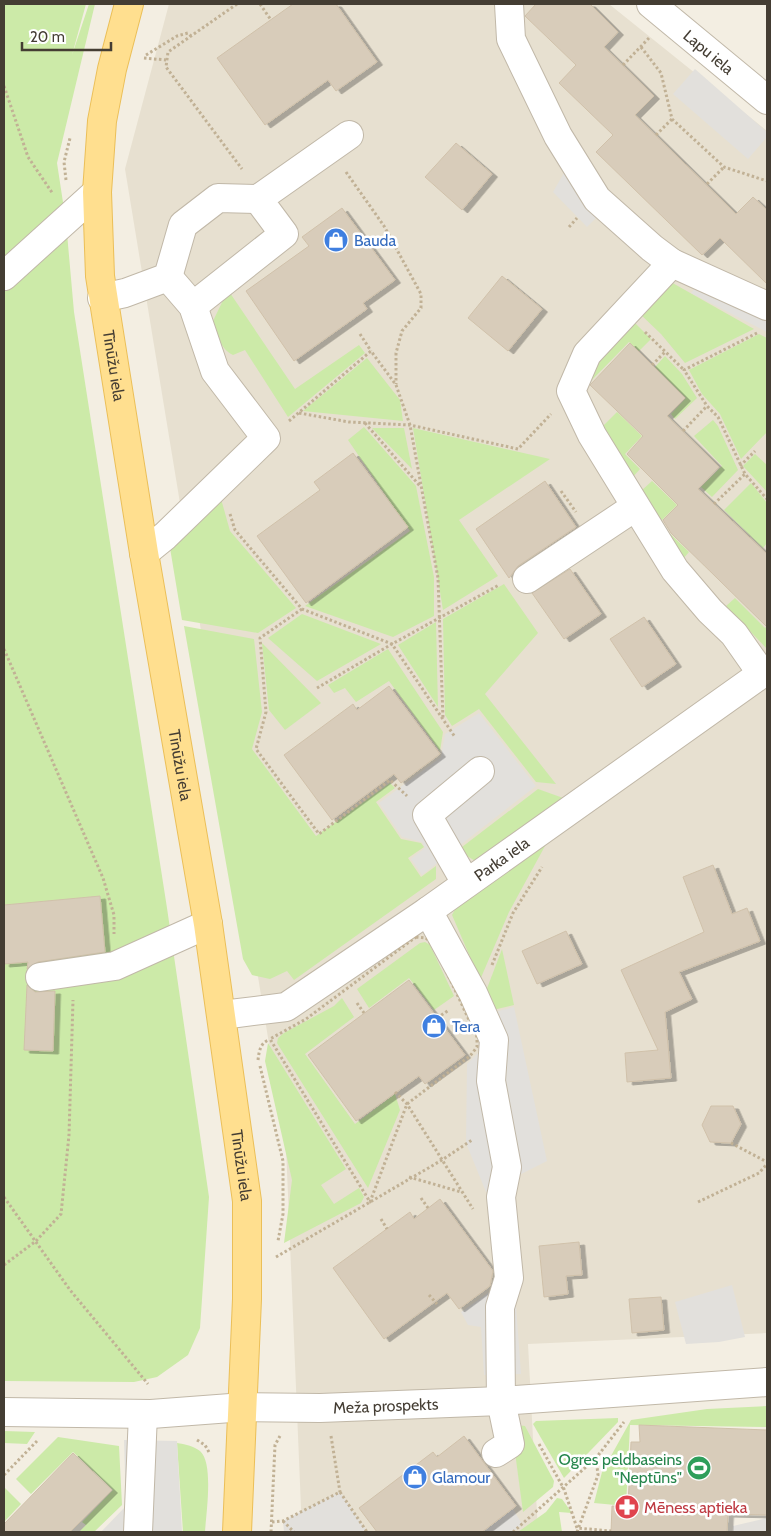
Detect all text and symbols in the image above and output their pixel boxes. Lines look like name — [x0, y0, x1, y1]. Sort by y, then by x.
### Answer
scale bar — [22, 20, 111, 52]
street label: Lapu iela — [680, 25, 738, 78]
text: 20 m — [30, 28, 65, 46]
shop icon: Bauda — [323, 227, 349, 253]
place label: Bauda — [354, 231, 396, 250]
street label: Tīnūžu iela — [99, 329, 129, 403]
street label: Tīnūžu iela — [165, 728, 196, 802]
street label: Parka iela — [470, 833, 533, 885]
shop icon: Tera — [421, 1013, 447, 1039]
place label: Tera — [452, 1017, 480, 1036]
street label: Tīnūžu iela — [228, 1128, 256, 1203]
street label: Meža prospekts — [333, 1394, 439, 1417]
place label: Ogres peldbaseins "Neptūns" — [559, 1450, 682, 1487]
sports icon: Ogres peldbaseins "Neptūns" — [686, 1455, 712, 1481]
shop icon: Glamour — [402, 1464, 428, 1490]
place label: Glamour — [432, 1468, 491, 1487]
pharmacy icon: Mēness aptieka — [614, 1494, 640, 1520]
place label: Mēness aptieka — [644, 1498, 748, 1517]

